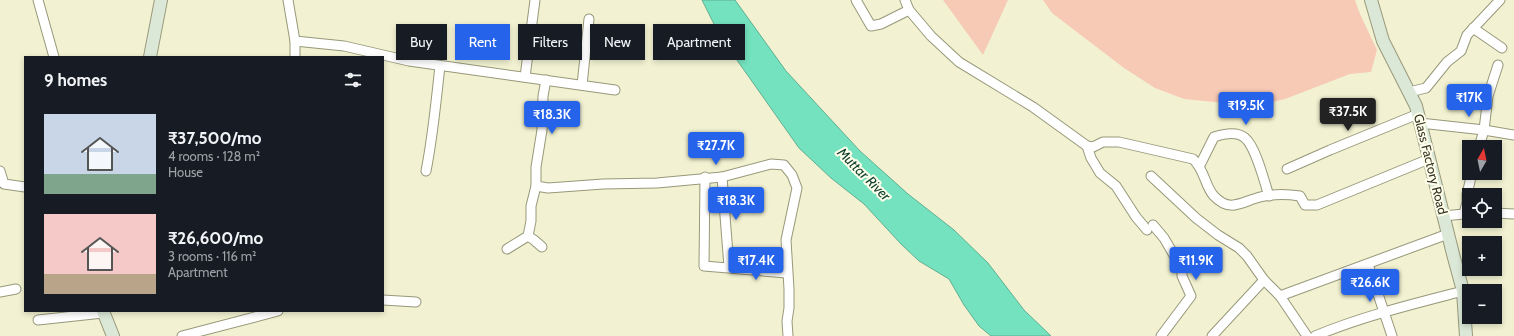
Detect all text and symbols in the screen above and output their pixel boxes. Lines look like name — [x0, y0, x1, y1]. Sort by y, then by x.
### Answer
chip: Buy — [396, 24, 447, 60]
chip: Rent — [455, 24, 510, 60]
chip: Filters — [518, 24, 582, 60]
chip: New — [590, 24, 645, 60]
chip: Apartment — [653, 24, 745, 60]
icon: filters — [342, 69, 364, 91]
text: 9 homes — [44, 70, 107, 90]
pin: ₹17K — [1445, 84, 1493, 118]
text: ₹17K — [1456, 89, 1482, 105]
pin: ₹19.5K — [1213, 92, 1279, 126]
text: ₹19.5K — [1228, 97, 1265, 113]
pin: ₹37.5K — [1315, 98, 1381, 132]
pin: ₹18.3K — [519, 101, 585, 135]
text: ₹37.5K — [1329, 103, 1367, 119]
text: ₹18.3K — [533, 106, 571, 122]
street label: Glass Factory Road — [1411, 112, 1451, 216]
text: ₹37,500/mo — [168, 128, 261, 148]
icon: home — [76, 130, 124, 178]
pin: ₹27.7K — [683, 132, 749, 166]
text: ₹27.7K — [697, 137, 735, 153]
north arrow — [1462, 140, 1502, 180]
map controls — [1462, 140, 1502, 324]
water label: Muttar River — [833, 143, 895, 205]
text: 4 rooms · 128 m² — [168, 148, 260, 164]
text: House — [168, 164, 203, 180]
pin: ₹18.3K — [703, 187, 769, 221]
button: locate — [1462, 188, 1502, 228]
text: ₹18.3K — [717, 192, 755, 208]
text: ₹26,600/mo — [168, 228, 263, 248]
icon: home — [76, 230, 124, 278]
button: + — [1462, 236, 1502, 276]
pin: ₹17.4K — [723, 247, 789, 281]
pin: ₹11.9K — [1163, 247, 1229, 281]
text: 3 rooms · 116 m² — [168, 248, 256, 264]
text: ₹17.4K — [737, 252, 775, 268]
text: ₹11.9K — [1179, 252, 1213, 268]
text: Apartment — [168, 264, 228, 280]
pin: ₹26.6K — [1337, 269, 1403, 303]
text: ₹26.6K — [1350, 274, 1390, 290]
button: − — [1462, 284, 1502, 324]

